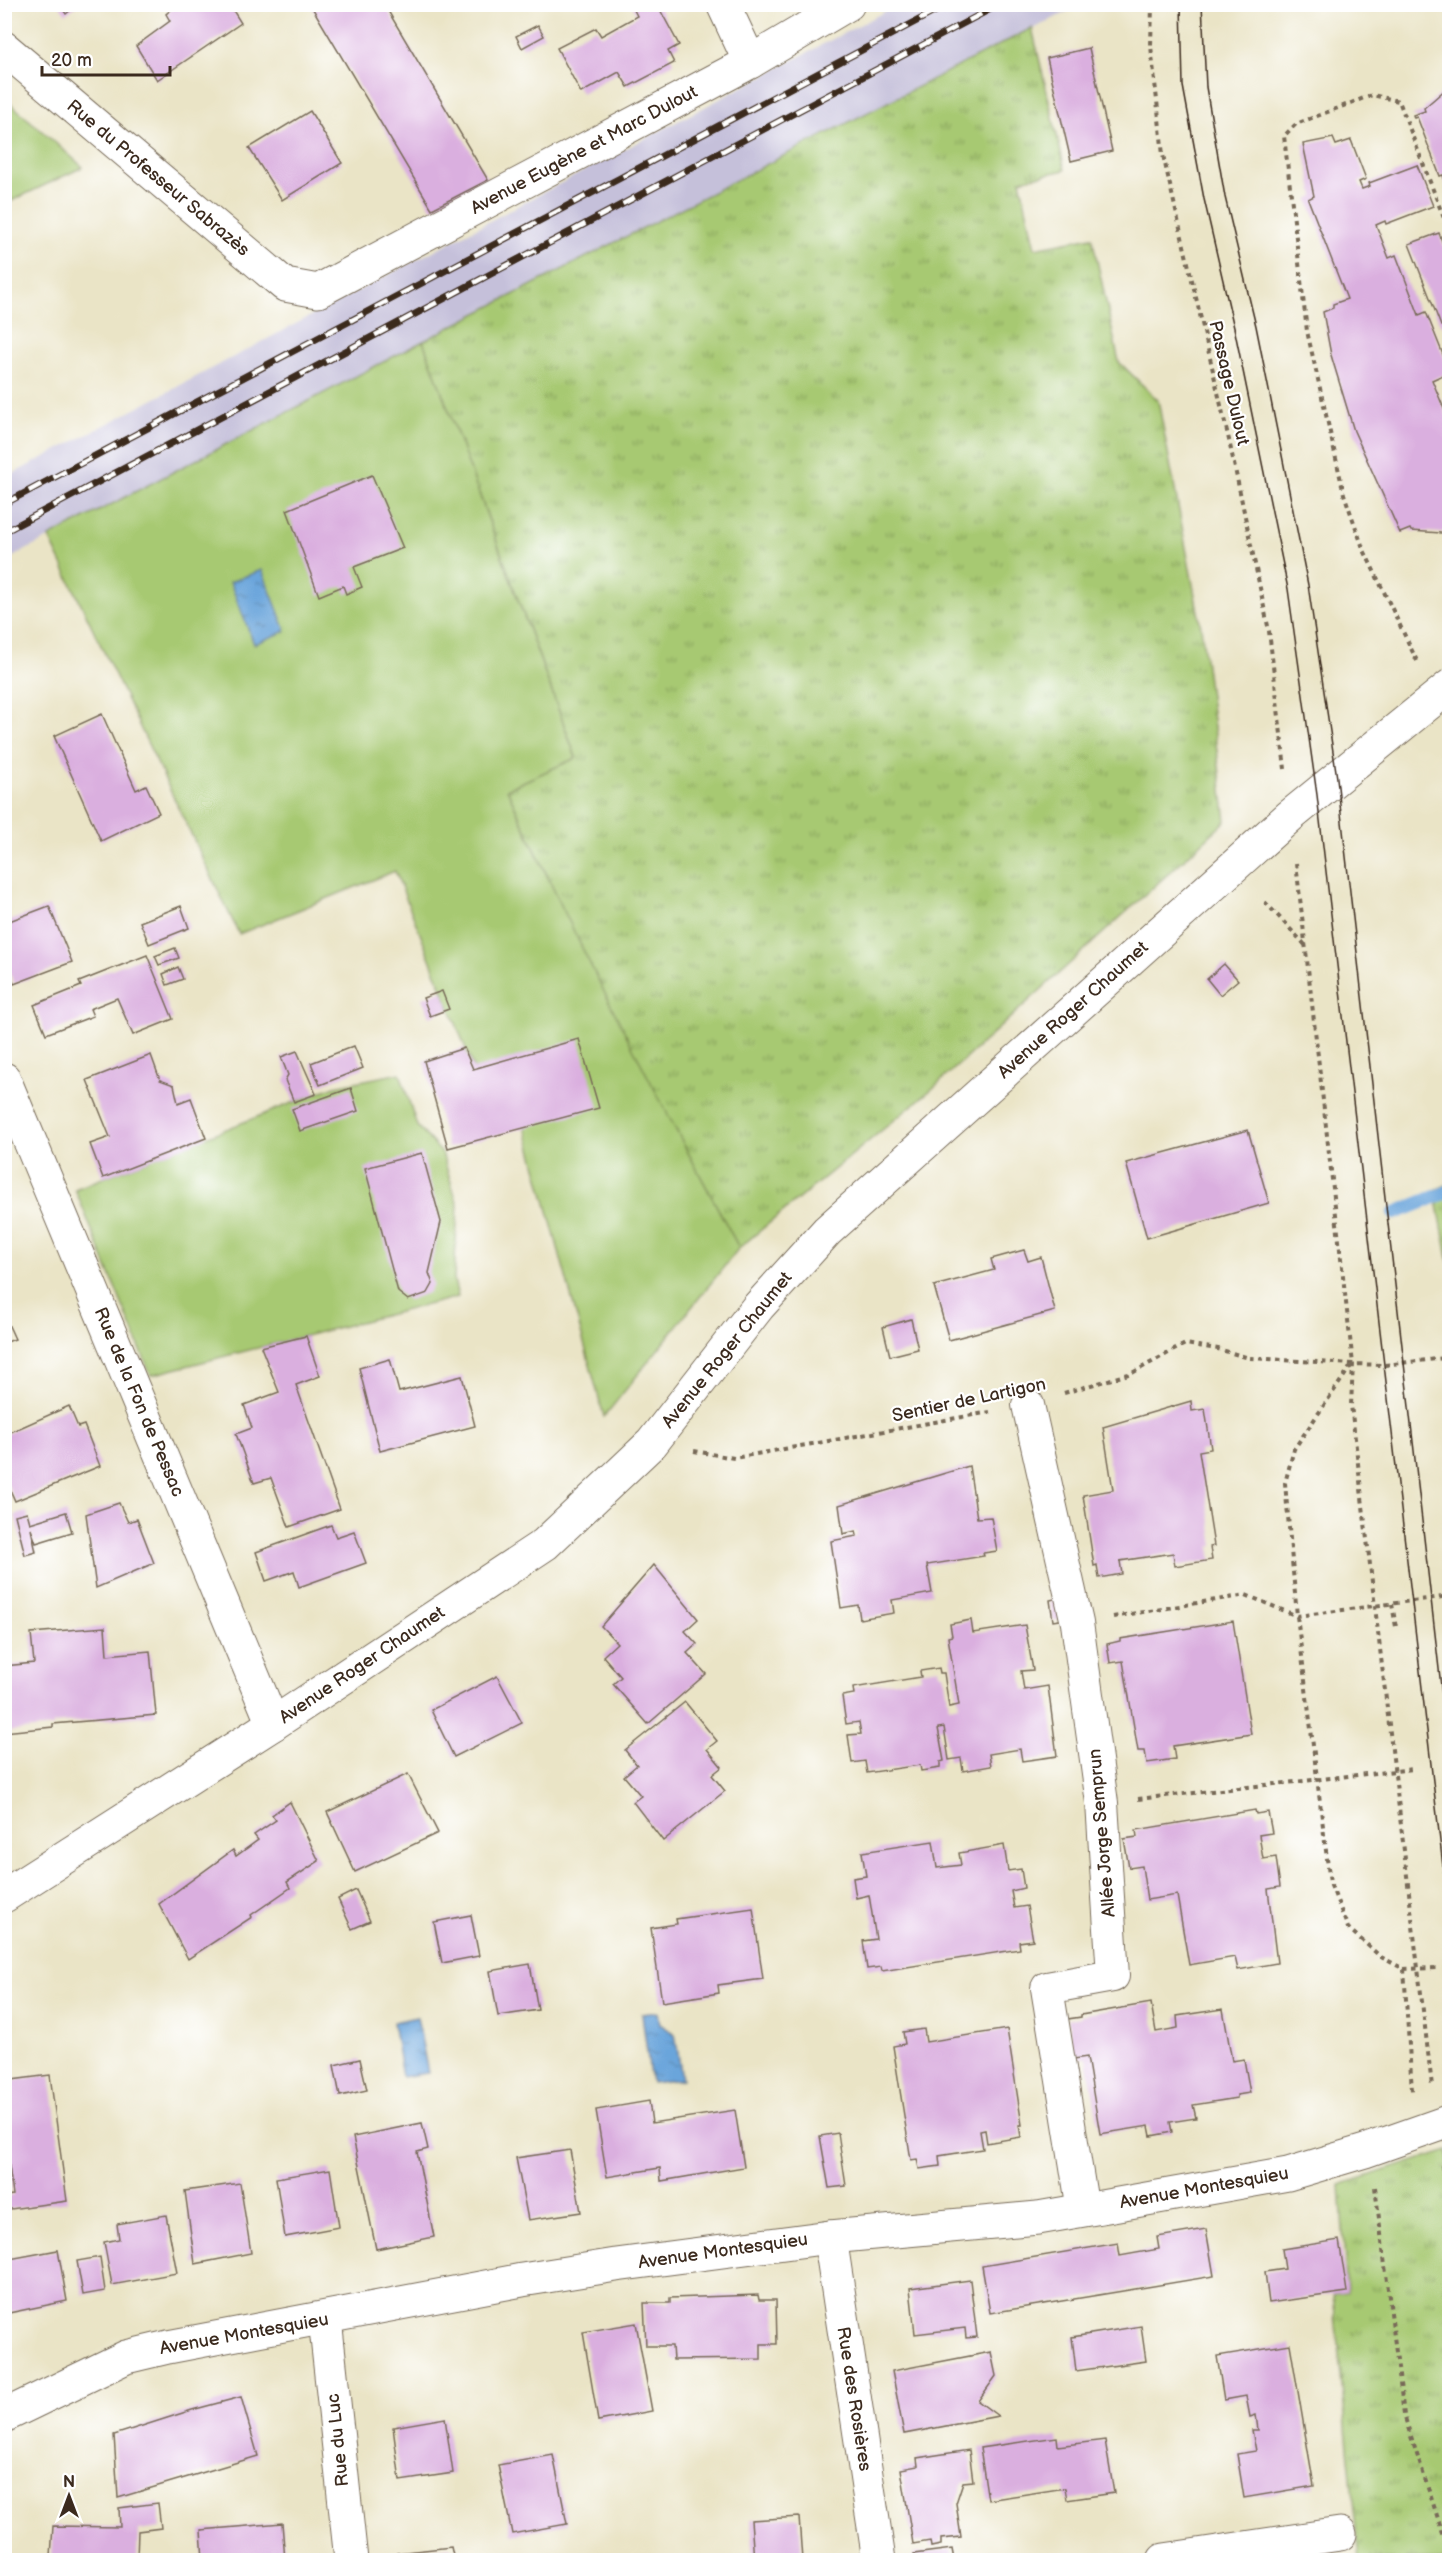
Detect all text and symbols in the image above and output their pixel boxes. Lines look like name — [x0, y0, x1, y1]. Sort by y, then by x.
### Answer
scale bar — [42, 39, 170, 77]
text: 20 m — [51, 50, 92, 71]
street label: Avenue Eugène et Marc Dulout — [467, 81, 701, 219]
street label: Rue du Professeur Sabrazès — [62, 95, 254, 261]
street label: Passage Dulout — [1204, 319, 1254, 448]
street label: Avenue Roger Chaumet — [994, 937, 1153, 1083]
street label: Avenue Roger Chaumet — [658, 1267, 797, 1432]
street label: Rue de la Fon de Pessac — [90, 1304, 188, 1500]
street label: Sentier de Lartigon — [890, 1373, 1048, 1427]
street label: Avenue Roger Chaumet — [275, 1602, 449, 1728]
street label: Allée Jorge Semprun — [1084, 1748, 1120, 1918]
street label: Avenue Montesquieu — [1118, 2163, 1290, 2213]
street label: Avenue Montesquieu — [637, 2229, 809, 2273]
street label: Avenue Montesquieu — [158, 2309, 330, 2359]
street label: Rue des Rosières — [832, 2325, 876, 2473]
street label: Rue du Luc — [323, 2392, 353, 2488]
north arrow — [39, 2466, 99, 2526]
text: N — [63, 2473, 75, 2492]

